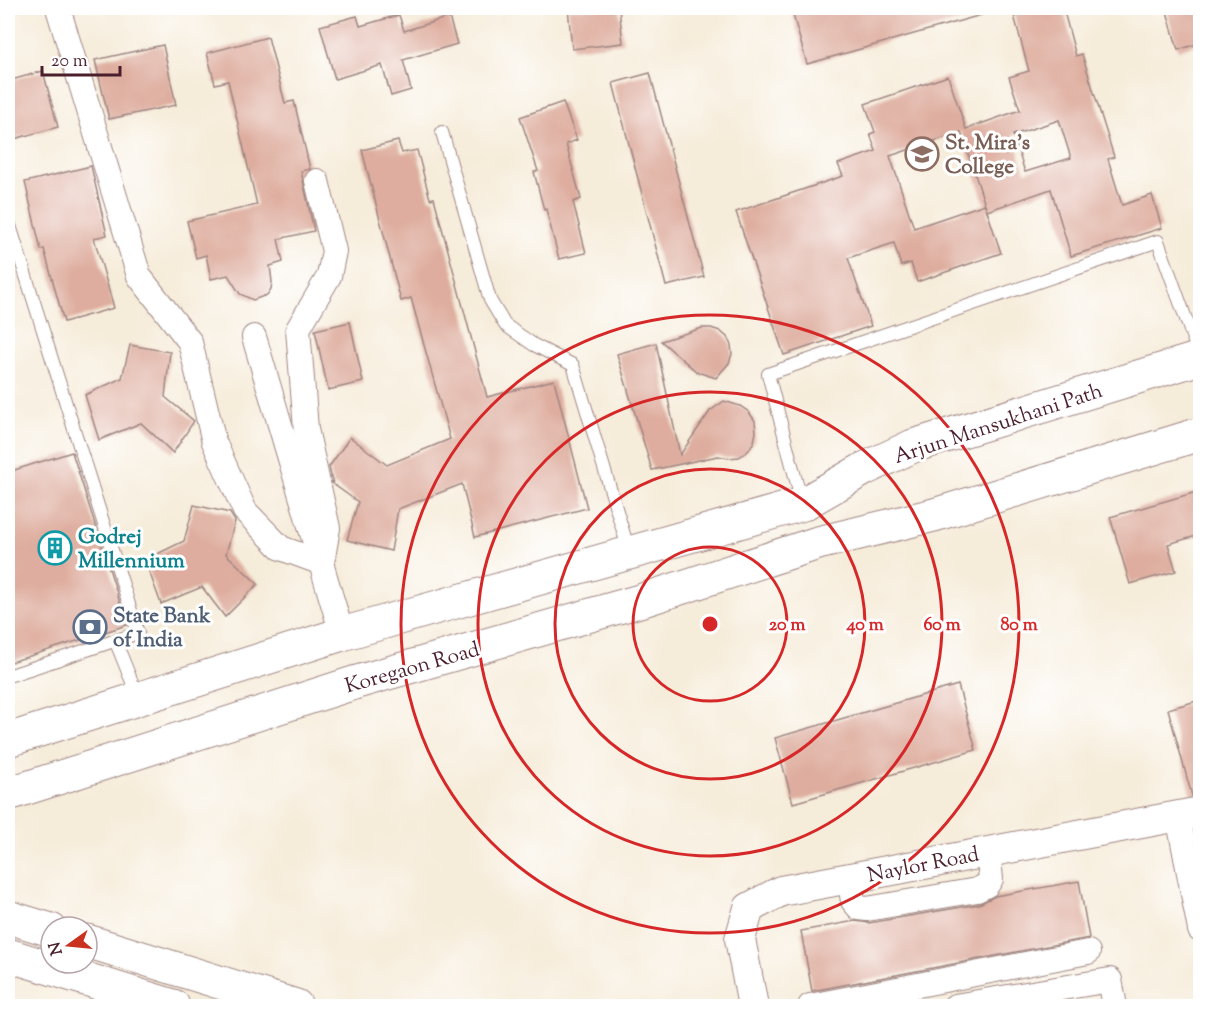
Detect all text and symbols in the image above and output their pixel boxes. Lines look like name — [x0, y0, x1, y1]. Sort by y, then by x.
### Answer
scale bar — [42, 39, 120, 77]
text: 20 m — [51, 49, 88, 75]
place label: St. Mira's College — [945, 129, 1030, 183]
school or university icon: St. Mira's College — [904, 136, 940, 172]
street label: Arjun Mansukhani Path — [890, 377, 1107, 473]
place label: Godrej Millennium — [78, 523, 185, 577]
building icon: Godrej Millennium — [37, 530, 73, 566]
place label: State Bank of India — [113, 602, 211, 656]
bank icon: State Bank of India — [72, 609, 108, 645]
text: 20 m — [769, 613, 805, 639]
text: 40 m — [845, 613, 884, 639]
text: 60 m — [923, 613, 961, 639]
text: 80 m — [1000, 613, 1038, 639]
centre of rings — [700, 614, 720, 634]
street label: Koregaon Road — [342, 635, 483, 702]
street label: Naylor Road — [865, 840, 982, 891]
north arrow — [39, 915, 99, 975]
text: N — [44, 939, 70, 957]

